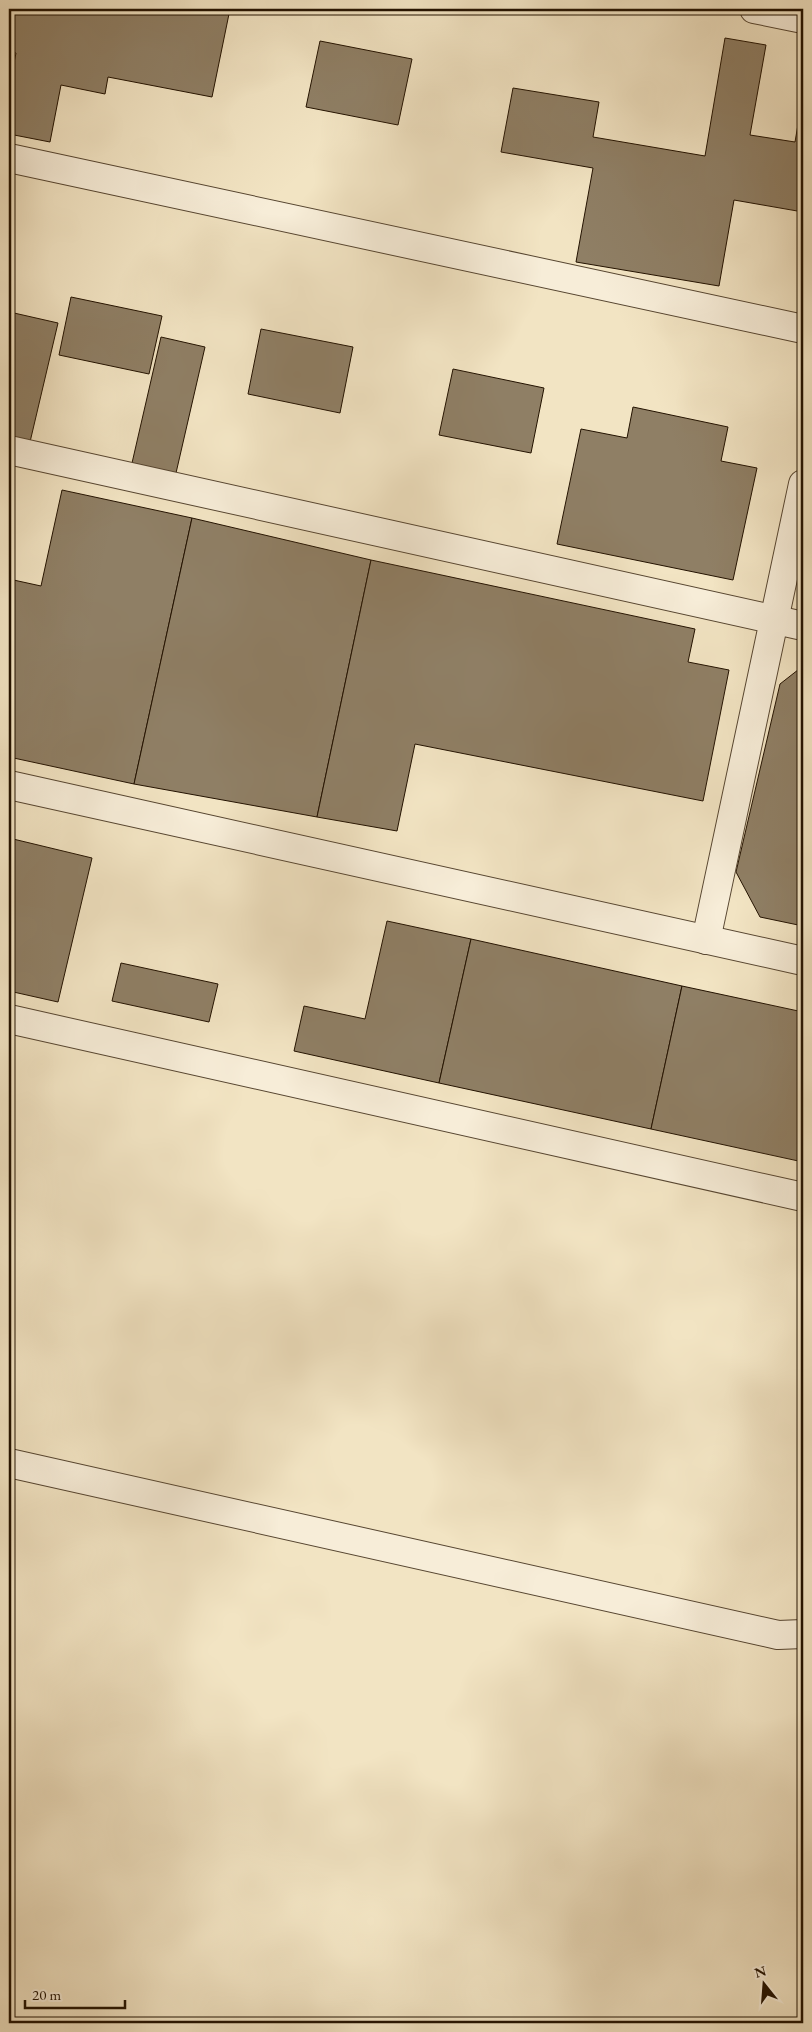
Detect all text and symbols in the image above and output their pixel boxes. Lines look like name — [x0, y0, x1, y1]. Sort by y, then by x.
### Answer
north arrow — [740, 1960, 790, 2010]
text: N — [752, 1961, 769, 1982]
scale bar — [25, 1977, 125, 2009]
text: 20 m — [32, 1985, 61, 2004]

